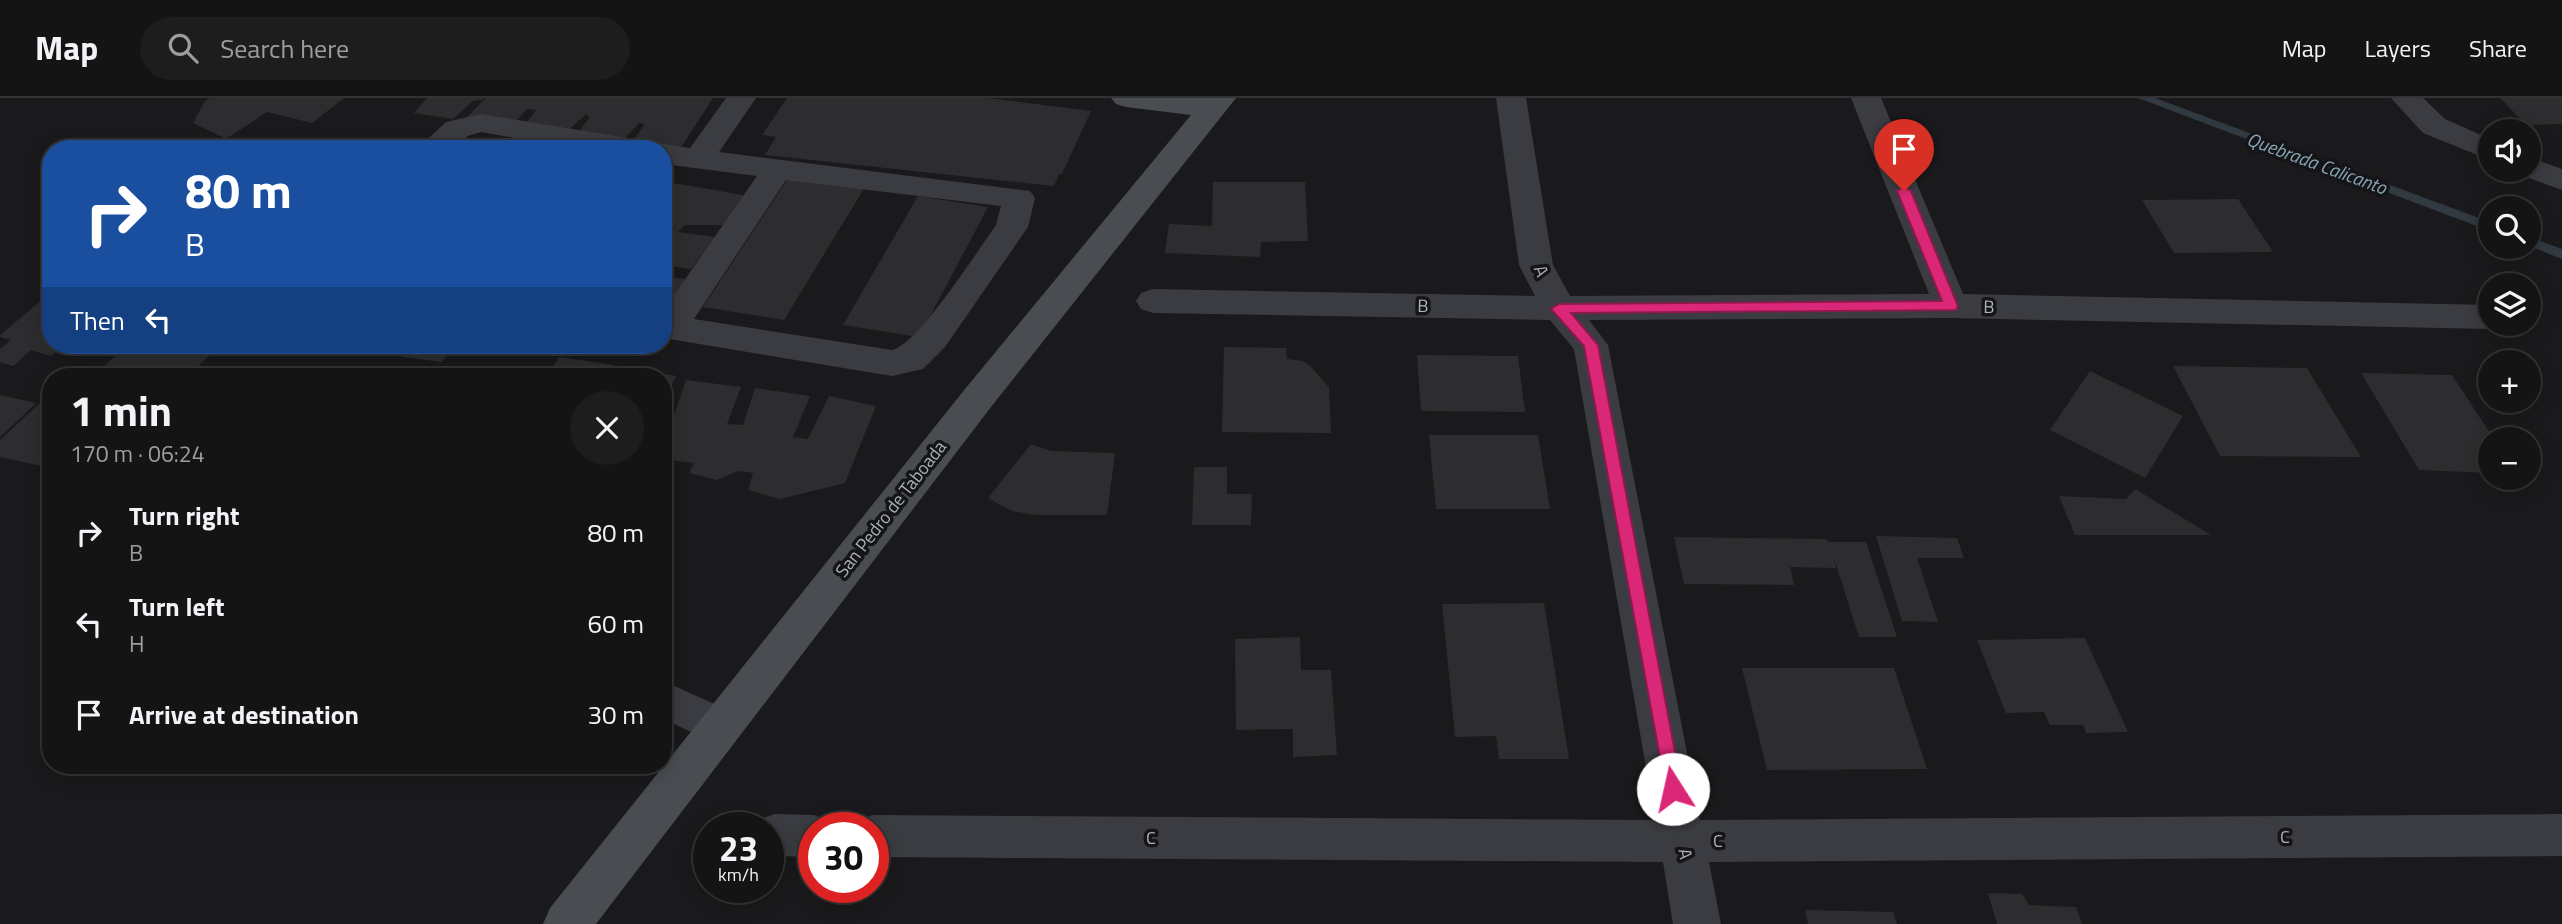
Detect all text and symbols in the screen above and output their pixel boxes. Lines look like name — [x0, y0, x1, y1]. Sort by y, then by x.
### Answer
search box — [140, 17, 630, 80]
text: Map — [35, 23, 98, 73]
icon: search — [164, 29, 202, 67]
text: Search here — [220, 29, 349, 68]
text: Map — [2282, 30, 2327, 66]
text: Layers — [2365, 30, 2431, 66]
text: Share — [2469, 30, 2527, 66]
pin — [1874, 119, 1934, 191]
map controls — [2478, 119, 2541, 490]
button: sound — [2478, 119, 2541, 182]
water label: Quebrada Calicanto — [2243, 124, 2392, 201]
icon: arrive — [1885, 130, 1923, 168]
text: 80 m — [185, 152, 292, 227]
icon: right — [70, 168, 161, 259]
button: search — [2478, 196, 2541, 259]
text: B — [185, 220, 205, 268]
street label: A — [1527, 261, 1556, 281]
button: layers — [2478, 273, 2541, 336]
street label: B — [1417, 292, 1429, 319]
street label: B — [1983, 293, 1995, 320]
text: Then — [70, 301, 125, 340]
icon: left — [139, 301, 177, 339]
button: + — [2478, 350, 2541, 413]
text: 1 min — [70, 378, 172, 442]
button: close — [570, 391, 644, 465]
button: − — [2478, 427, 2541, 490]
street label: San Pedro de Taboada — [829, 435, 953, 583]
text: 170 m · 06:24 — [70, 436, 205, 471]
text: Turn right — [129, 496, 240, 535]
text: 80 m — [587, 513, 644, 552]
icon: right — [70, 514, 108, 552]
text: B — [129, 535, 143, 570]
text: Turn left — [129, 587, 224, 626]
text: 60 m — [587, 604, 644, 643]
icon: left — [70, 605, 108, 643]
text: H — [129, 626, 145, 661]
text: Arrive at destination — [129, 695, 359, 734]
text: 30 m — [587, 695, 644, 734]
icon: arrive — [70, 696, 108, 734]
position arrow — [1636, 752, 1710, 826]
speed limit sign: 30 — [798, 812, 889, 903]
text: 23 — [719, 821, 758, 875]
street label: C — [2280, 823, 2290, 850]
street label: C — [1146, 824, 1156, 851]
street label: C — [1713, 827, 1723, 854]
street label: A — [1671, 846, 1700, 862]
text: km/h — [718, 861, 759, 888]

